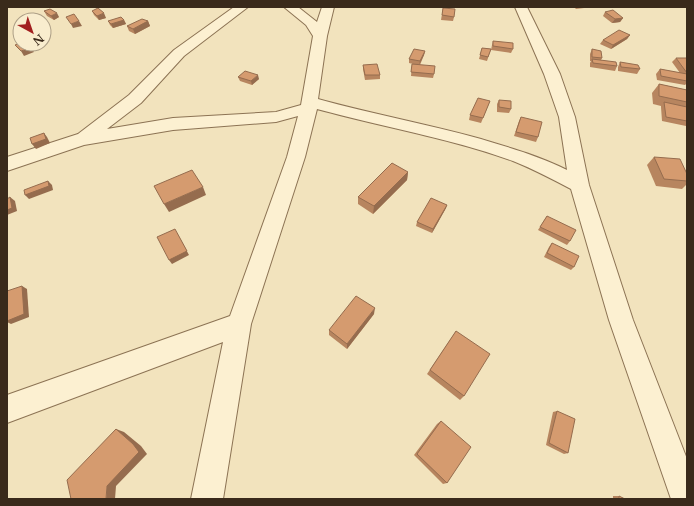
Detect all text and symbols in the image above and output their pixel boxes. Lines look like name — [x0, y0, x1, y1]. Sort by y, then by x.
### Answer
north arrow — [12, 12, 52, 52]
text: N — [29, 31, 47, 49]

